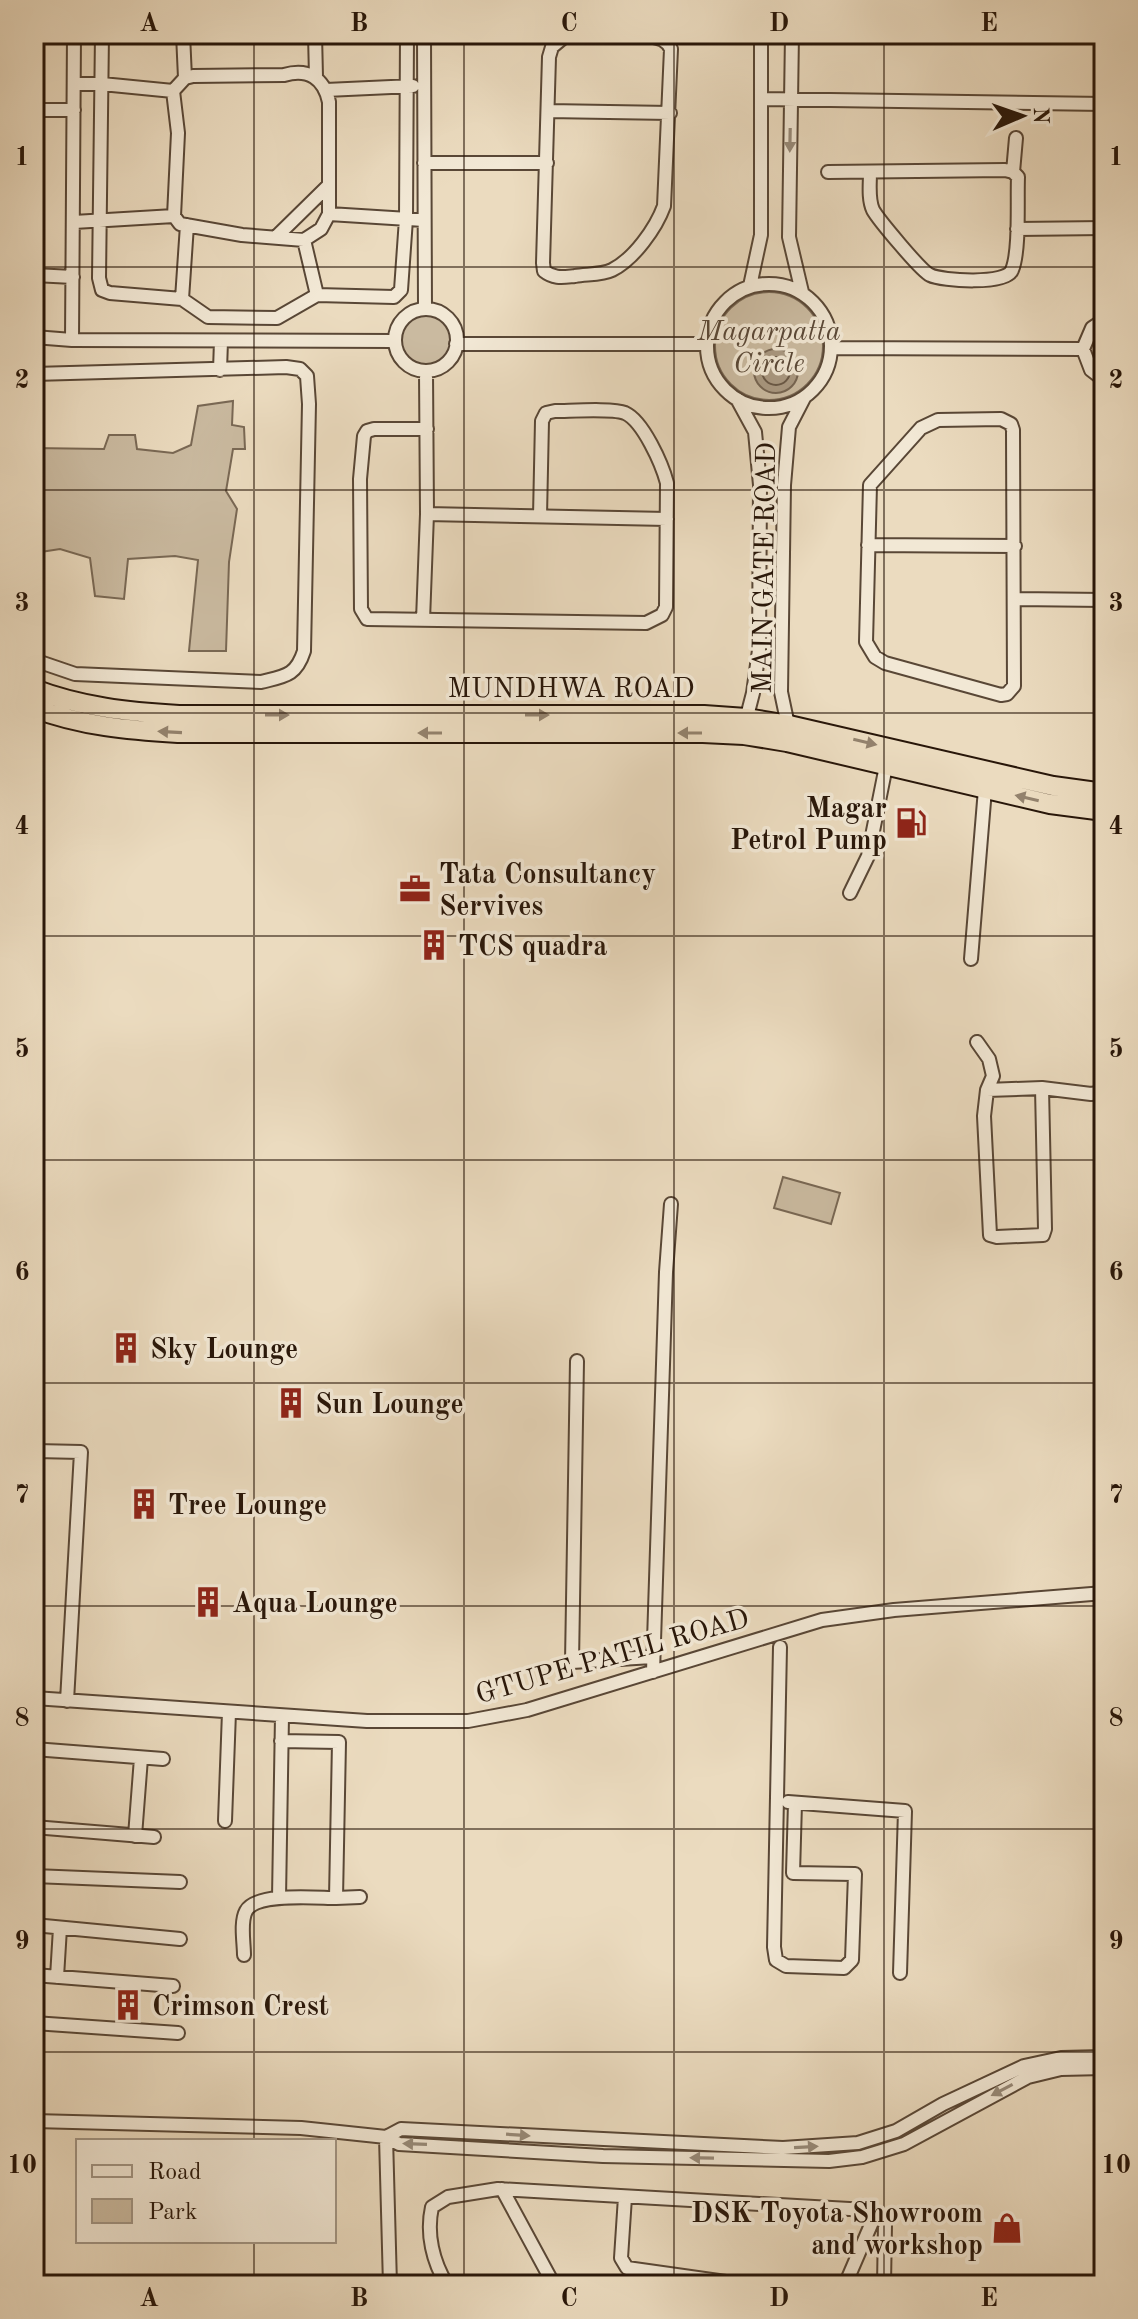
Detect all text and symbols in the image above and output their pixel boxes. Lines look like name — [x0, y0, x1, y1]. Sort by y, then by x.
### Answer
text: A — [139, 11, 159, 37]
text: B — [350, 11, 368, 37]
text: C — [560, 11, 578, 37]
text: D — [769, 11, 789, 37]
text: E — [980, 11, 998, 37]
north arrow — [982, 76, 1062, 156]
text: N — [1029, 107, 1051, 124]
one-way arrow — [784, 128, 797, 153]
text: 1 — [14, 145, 30, 171]
text: 1 — [1108, 145, 1124, 171]
park label: Magarpatta Circle — [696, 319, 841, 379]
text: 2 — [14, 368, 30, 394]
text: 2 — [1108, 368, 1124, 394]
street label: MAIN GATE ROAD — [750, 442, 782, 694]
text: 3 — [14, 591, 30, 617]
text: 3 — [1108, 591, 1124, 617]
street label: MUNDHWA ROAD — [447, 676, 695, 704]
one-way arrow — [265, 709, 290, 721]
one-way arrow — [525, 709, 550, 721]
one-way arrow — [157, 726, 182, 739]
one-way arrow — [417, 727, 442, 739]
one-way arrow — [677, 727, 702, 739]
one-way arrow — [853, 737, 878, 749]
one-way arrow — [1014, 792, 1039, 804]
place label: Magar Petrol Pump — [730, 796, 887, 856]
fuel station icon: Magar Petrol Pump — [894, 806, 928, 840]
text: 4 — [14, 814, 30, 840]
text: 4 — [1108, 814, 1124, 840]
place label: Tata Consultancy Servives — [439, 862, 656, 922]
office icon: Tata Consultancy Servives — [398, 872, 432, 906]
building icon: TCS quadra — [417, 928, 451, 962]
place label: TCS quadra — [458, 934, 607, 962]
text: 5 — [14, 1037, 30, 1063]
text: 5 — [1108, 1037, 1124, 1063]
text: 6 — [14, 1260, 30, 1286]
text: 6 — [1108, 1260, 1124, 1286]
building icon: Sky Lounge — [109, 1331, 143, 1365]
place label: Sky Lounge — [150, 1337, 298, 1365]
building icon: Sun Lounge — [274, 1386, 308, 1420]
place label: Sun Lounge — [315, 1392, 464, 1420]
text: 7 — [14, 1483, 30, 1509]
text: 7 — [1108, 1483, 1124, 1509]
building icon: Tree Lounge — [127, 1487, 161, 1521]
place label: Tree Lounge — [168, 1493, 327, 1521]
building icon: Aqua Lounge — [191, 1585, 225, 1619]
place label: Aqua Lounge — [232, 1591, 398, 1619]
street label: GTUPE PATIL ROAD — [473, 1605, 753, 1710]
text: 8 — [14, 1706, 30, 1732]
text: 8 — [1108, 1706, 1124, 1732]
text: 9 — [14, 1929, 30, 1955]
text: 9 — [1108, 1929, 1124, 1955]
building icon: Crimson Crest — [111, 1988, 145, 2022]
place label: Crimson Crest — [152, 1994, 329, 2022]
one-way arrow — [991, 2083, 1013, 2097]
one-way arrow — [506, 2129, 531, 2142]
one-way arrow — [402, 2138, 427, 2151]
legend — [76, 2139, 336, 2243]
one-way arrow — [794, 2140, 819, 2153]
one-way arrow — [689, 2152, 714, 2164]
text: 10 — [7, 2153, 37, 2179]
text: 10 — [1101, 2153, 1131, 2179]
text: Road — [148, 2161, 201, 2185]
text: Park — [148, 2201, 197, 2225]
place label: DSK Toyota Showroom and workshop — [691, 2201, 983, 2261]
shop icon: DSK Toyota Showroom and workshop — [990, 2211, 1024, 2245]
text: A — [139, 2286, 159, 2312]
text: B — [350, 2286, 368, 2312]
text: C — [560, 2286, 578, 2312]
text: D — [769, 2286, 789, 2312]
text: E — [980, 2286, 998, 2312]

